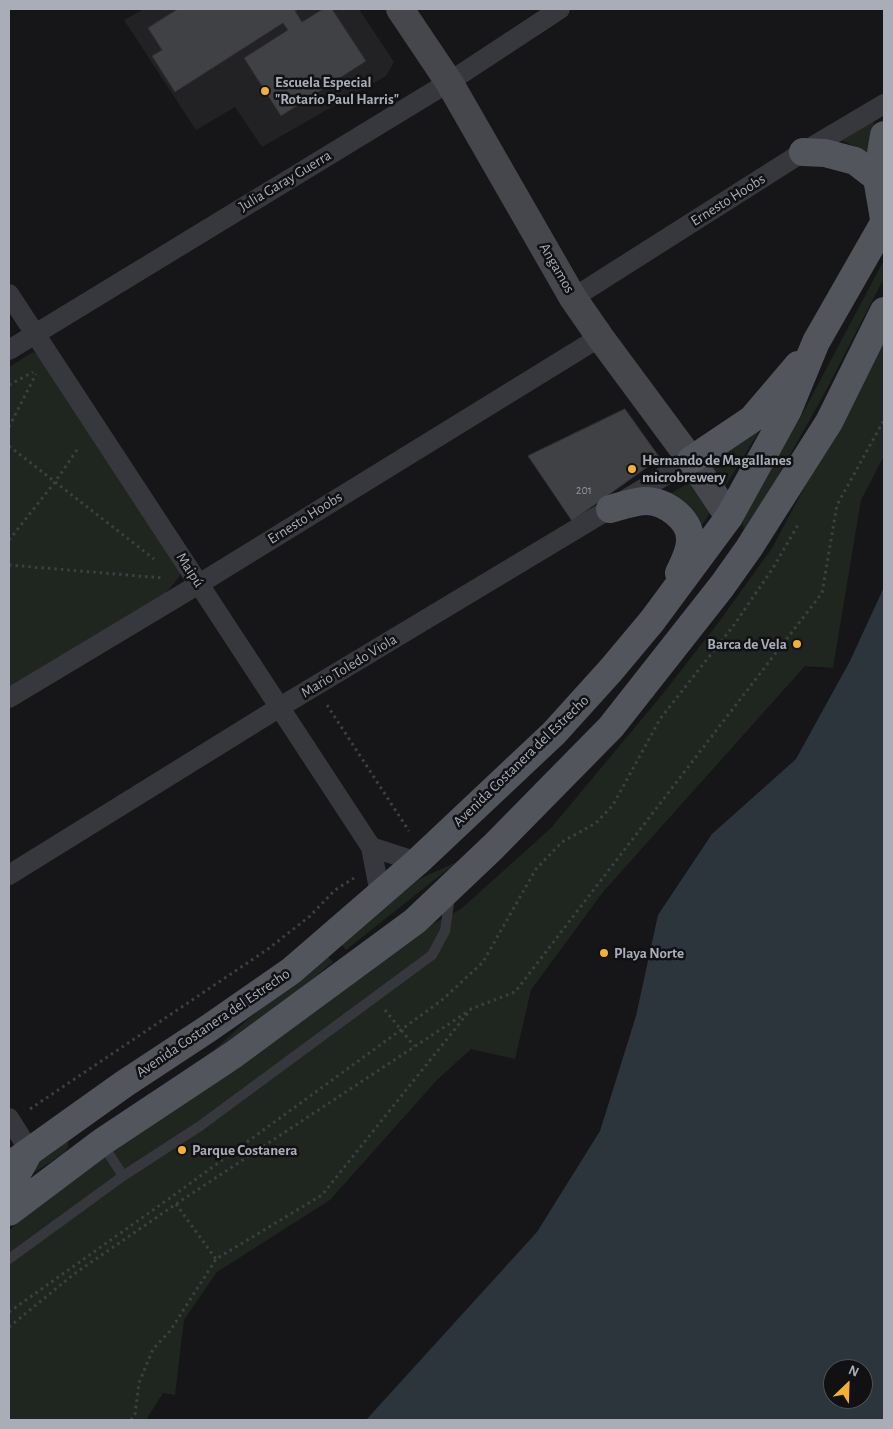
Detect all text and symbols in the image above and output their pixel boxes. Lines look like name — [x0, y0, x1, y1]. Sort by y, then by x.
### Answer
place label: Escuela Especial "Rotario Paul Harris" — [275, 73, 399, 108]
marker: Escuela Especial "Rotario Paul Harris" — [259, 85, 271, 97]
street label: Julia Garay Guerra — [236, 146, 334, 216]
street label: Ernesto Hoobs — [687, 170, 769, 230]
street label: Angamos — [535, 240, 579, 296]
place label: Hernando de Magallanes microbrewery — [642, 451, 792, 486]
marker: Hernando de Magallanes microbrewery — [626, 463, 638, 475]
house number: 201 — [576, 483, 592, 497]
street label: Ernesto Hoobs — [264, 488, 346, 548]
street label: Maipú — [172, 549, 208, 591]
street label: Mario Toledo Viola — [298, 630, 400, 702]
place label: Barca de Vela — [707, 635, 787, 653]
marker: Barca de Vela — [791, 638, 803, 650]
street label: Avenida Costanera del Estrecho — [449, 691, 593, 831]
place label: Playa Norte — [614, 944, 684, 962]
marker: Playa Norte — [598, 947, 610, 959]
street label: Avenida Costanera del Estrecho — [133, 965, 293, 1081]
place label: Parque Costanera — [192, 1141, 297, 1159]
marker: Parque Costanera — [176, 1144, 188, 1156]
north arrow — [823, 1359, 873, 1409]
text: N — [846, 1363, 861, 1380]

